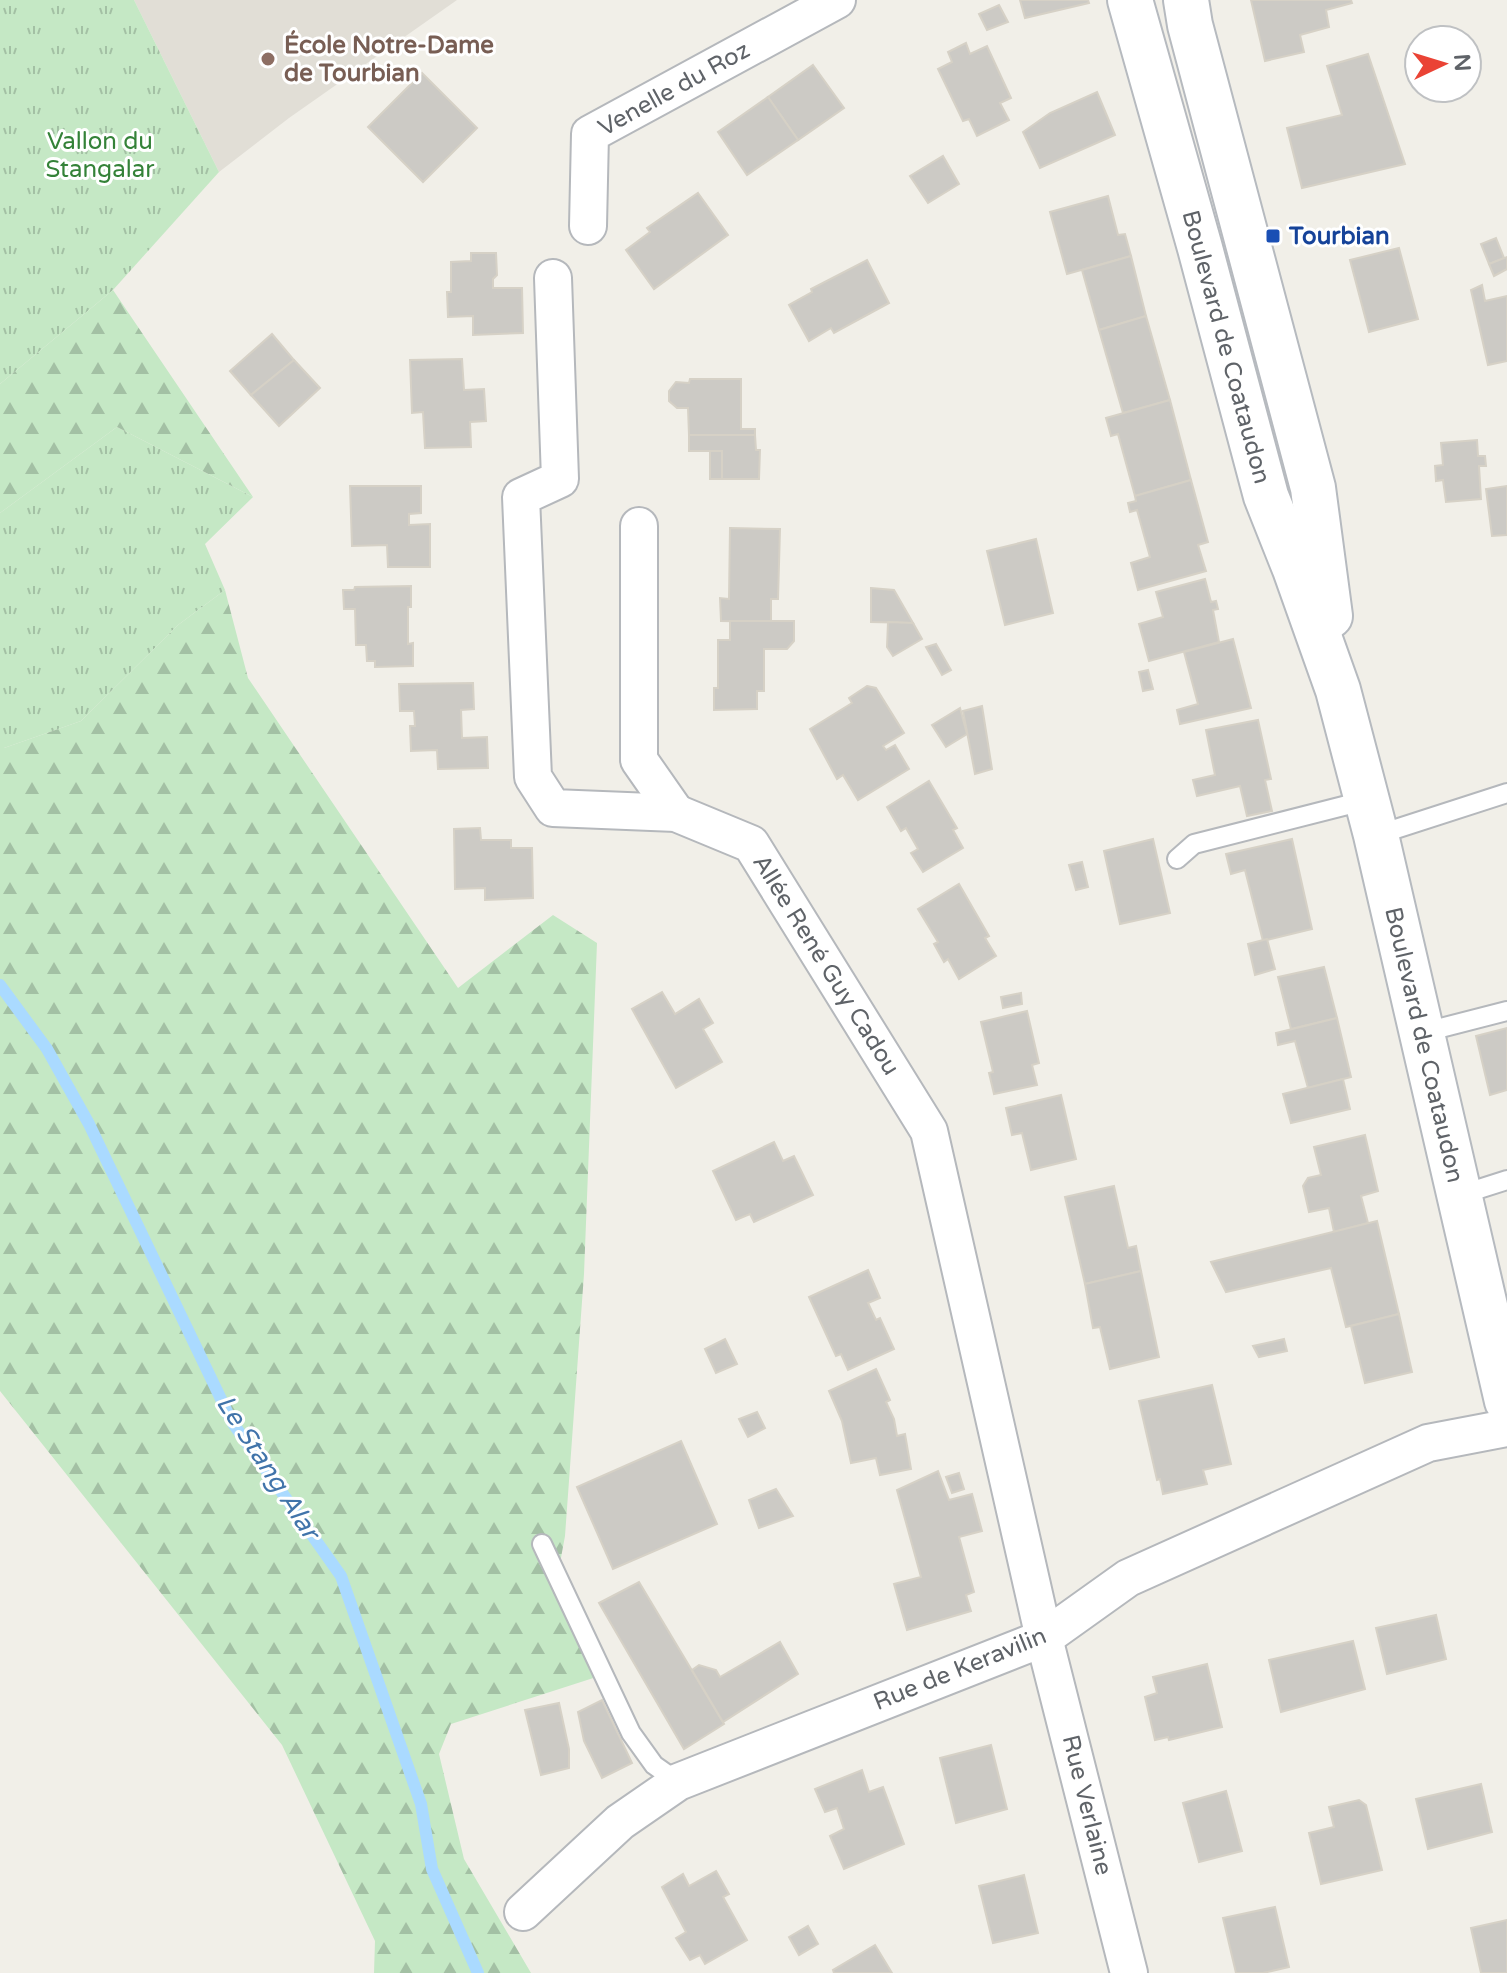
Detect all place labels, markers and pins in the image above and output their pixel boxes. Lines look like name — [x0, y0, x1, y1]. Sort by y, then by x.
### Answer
place label: École Notre-Dame de Tourbian — [284, 30, 494, 88]
marker: École Notre-Dame de Tourbian — [259, 50, 277, 68]
place label: Tourbian — [1288, 222, 1390, 251]
marker: Tourbian — [1264, 227, 1282, 245]

